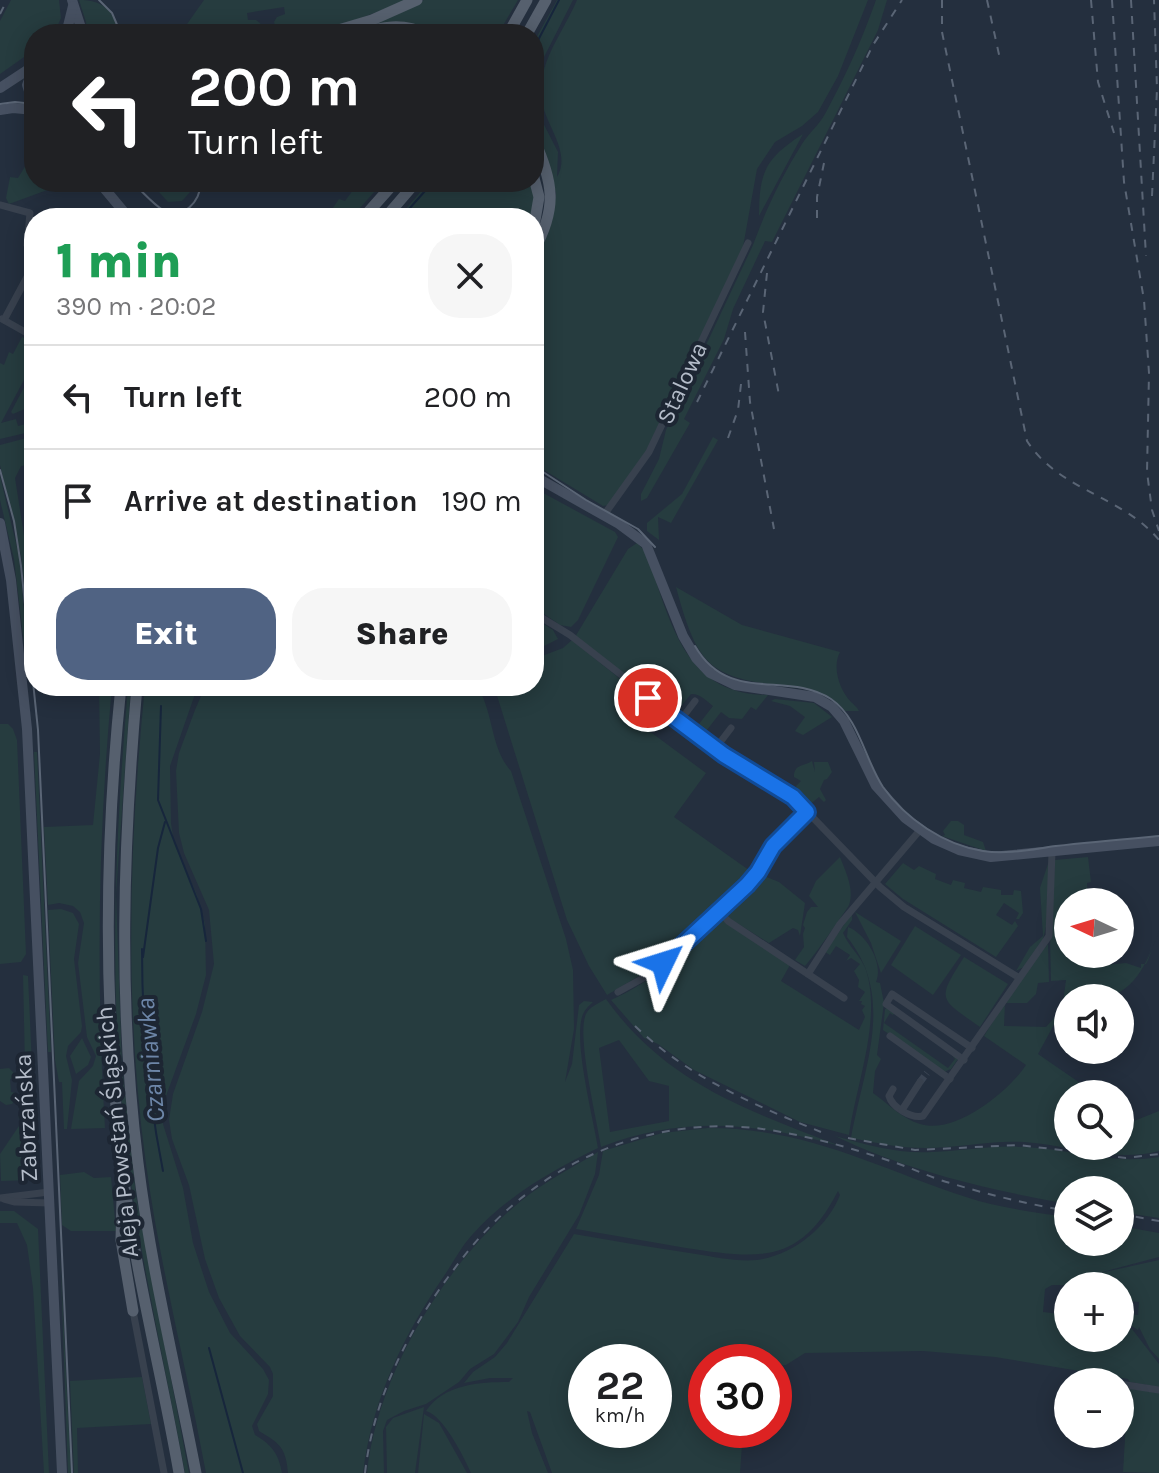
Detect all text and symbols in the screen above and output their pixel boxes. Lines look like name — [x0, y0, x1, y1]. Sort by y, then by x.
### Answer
text: 200 m — [188, 54, 360, 119]
icon: left — [56, 56, 160, 160]
text: Turn left — [188, 121, 323, 163]
text: 1 min — [56, 233, 182, 289]
button: close — [428, 234, 512, 318]
text: 390 m · 20:02 — [56, 291, 216, 322]
street label: Stalowa — [651, 338, 713, 428]
icon: left — [56, 375, 100, 419]
text: Turn left — [124, 379, 242, 415]
text: 200 m — [424, 379, 512, 415]
icon: arrive — [56, 479, 100, 523]
text: Arrive at destination — [124, 483, 418, 519]
text: 190 m — [442, 483, 522, 519]
button: Exit — [56, 588, 276, 680]
button: Share — [292, 588, 512, 680]
pin — [614, 664, 682, 732]
icon: arrive — [626, 676, 670, 720]
north arrow — [1054, 888, 1134, 968]
map controls — [1054, 888, 1134, 1448]
position arrow — [621, 921, 705, 1005]
button: sound — [1054, 984, 1134, 1064]
water label: Czarniawka — [130, 996, 171, 1124]
street label: Aleja Powstań Śląskich — [90, 1005, 144, 1259]
street label: Zabrzańska — [9, 1053, 43, 1183]
button: search — [1054, 1080, 1134, 1160]
button: layers — [1054, 1176, 1134, 1256]
button: + — [1054, 1272, 1134, 1352]
speed limit sign: 30 — [688, 1344, 792, 1448]
text: 22 — [596, 1362, 644, 1409]
button: − — [1054, 1368, 1134, 1448]
text: km/h — [595, 1404, 645, 1427]

